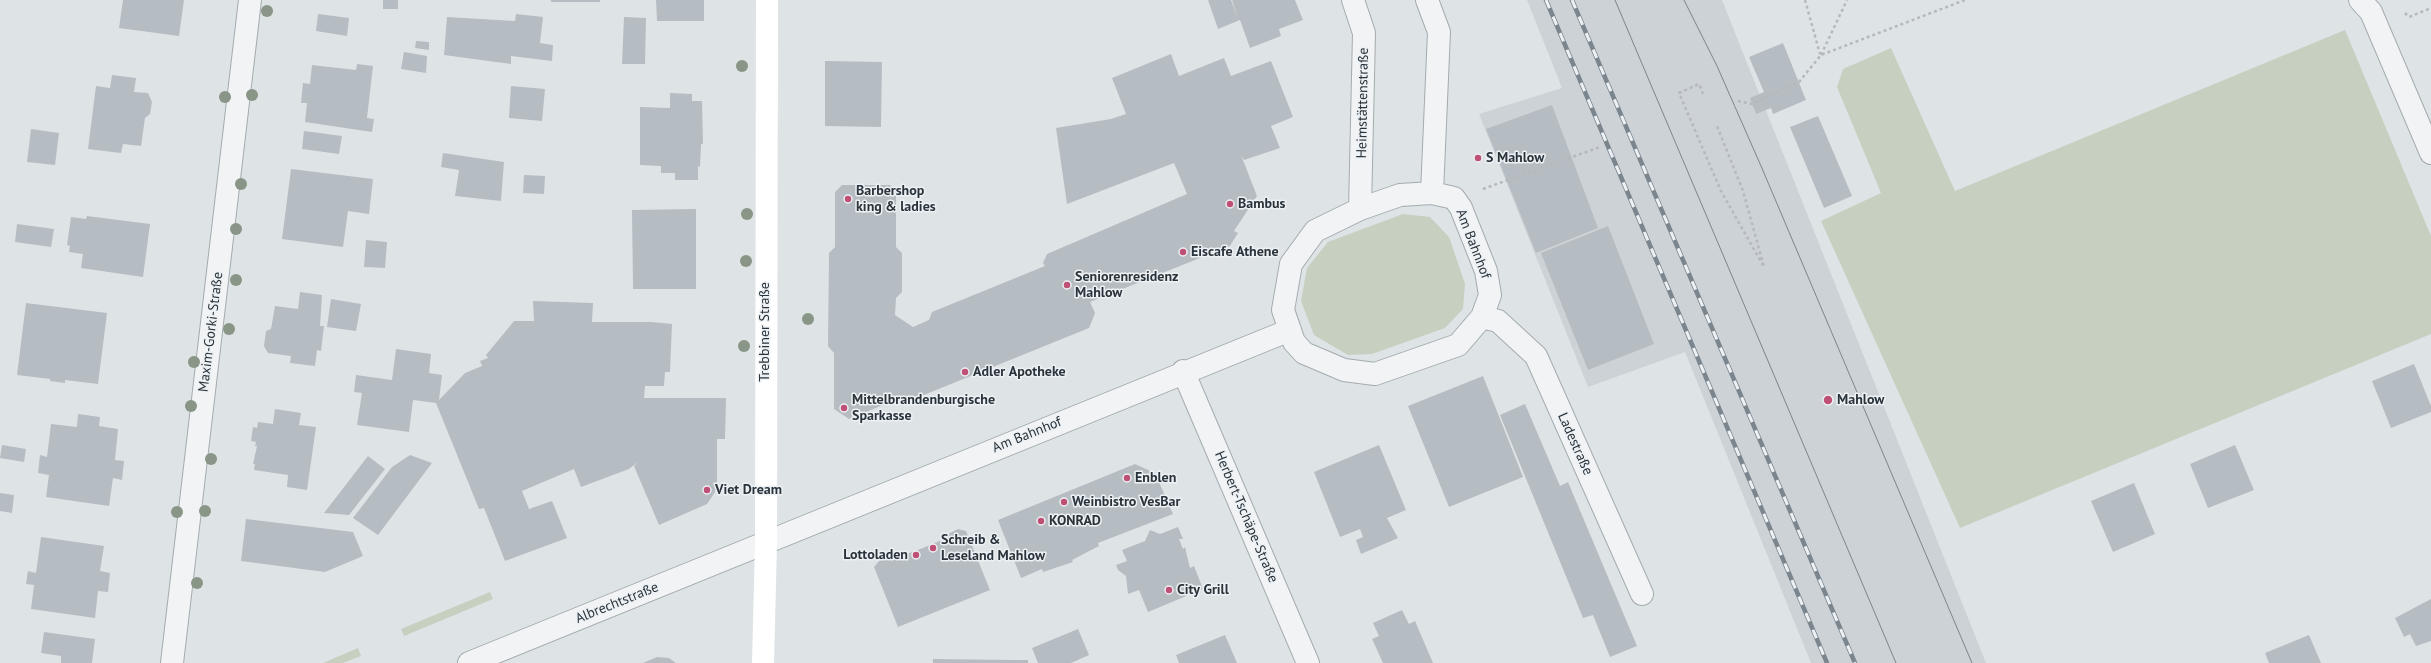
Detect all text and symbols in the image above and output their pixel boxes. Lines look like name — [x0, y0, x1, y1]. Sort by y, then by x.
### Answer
street label: Heimstättenstraße — [1354, 47, 1372, 159]
place label: S Mahlow — [1486, 150, 1544, 166]
marker: S Mahlow — [1473, 153, 1483, 163]
place label: Barbershop king & ladies — [856, 183, 936, 216]
marker: Barbershop king & ladies — [843, 194, 853, 204]
place label: Bambus — [1238, 196, 1285, 212]
marker: Bambus — [1225, 199, 1235, 209]
street label: Am Bahnhof — [1452, 207, 1494, 281]
place label: Eiscafe Athene — [1191, 244, 1279, 260]
marker: Eiscafe Athene — [1178, 247, 1188, 257]
place label: Seniorenresidenz Mahlow — [1075, 269, 1179, 302]
street label: Maxim-Gorki-Straße — [195, 271, 227, 393]
marker: Seniorenresidenz Mahlow — [1062, 280, 1072, 290]
street label: Trebbiner Straße — [757, 282, 773, 382]
place label: Adler Apotheke — [973, 364, 1066, 380]
marker: Adler Apotheke — [960, 367, 970, 377]
place label: Mittelbrandenburgische Sparkasse — [852, 392, 995, 424]
place label: Mahlow — [1837, 392, 1884, 408]
marker: Mahlow — [1822, 394, 1834, 406]
marker: Mittelbrandenburgische Sparkasse — [839, 403, 849, 413]
street label: Ladestraße — [1554, 410, 1596, 478]
street label: Am Bahnhof — [990, 414, 1064, 456]
street label: Herbert-Tschäpe-Straße — [1211, 449, 1281, 585]
place label: Enblen — [1135, 470, 1176, 486]
marker: Enblen — [1122, 473, 1132, 483]
place label: Viet Dream — [715, 482, 782, 498]
marker: Viet Dream — [702, 485, 712, 495]
place label: Weinbistro VesBar — [1072, 494, 1180, 510]
marker: Weinbistro VesBar — [1059, 497, 1069, 507]
place label: KONRAD — [1049, 513, 1101, 529]
marker: KONRAD — [1036, 516, 1046, 526]
place label: Schreib & Leseland Mahlow — [941, 532, 1045, 564]
marker: Schreib & Leseland Mahlow — [928, 543, 938, 553]
place label: Lottoladen — [843, 547, 908, 563]
marker: Lottoladen — [911, 550, 921, 560]
street label: Albrechtstraße — [573, 579, 661, 627]
place label: City Grill — [1177, 582, 1229, 598]
marker: City Grill — [1164, 585, 1174, 595]

